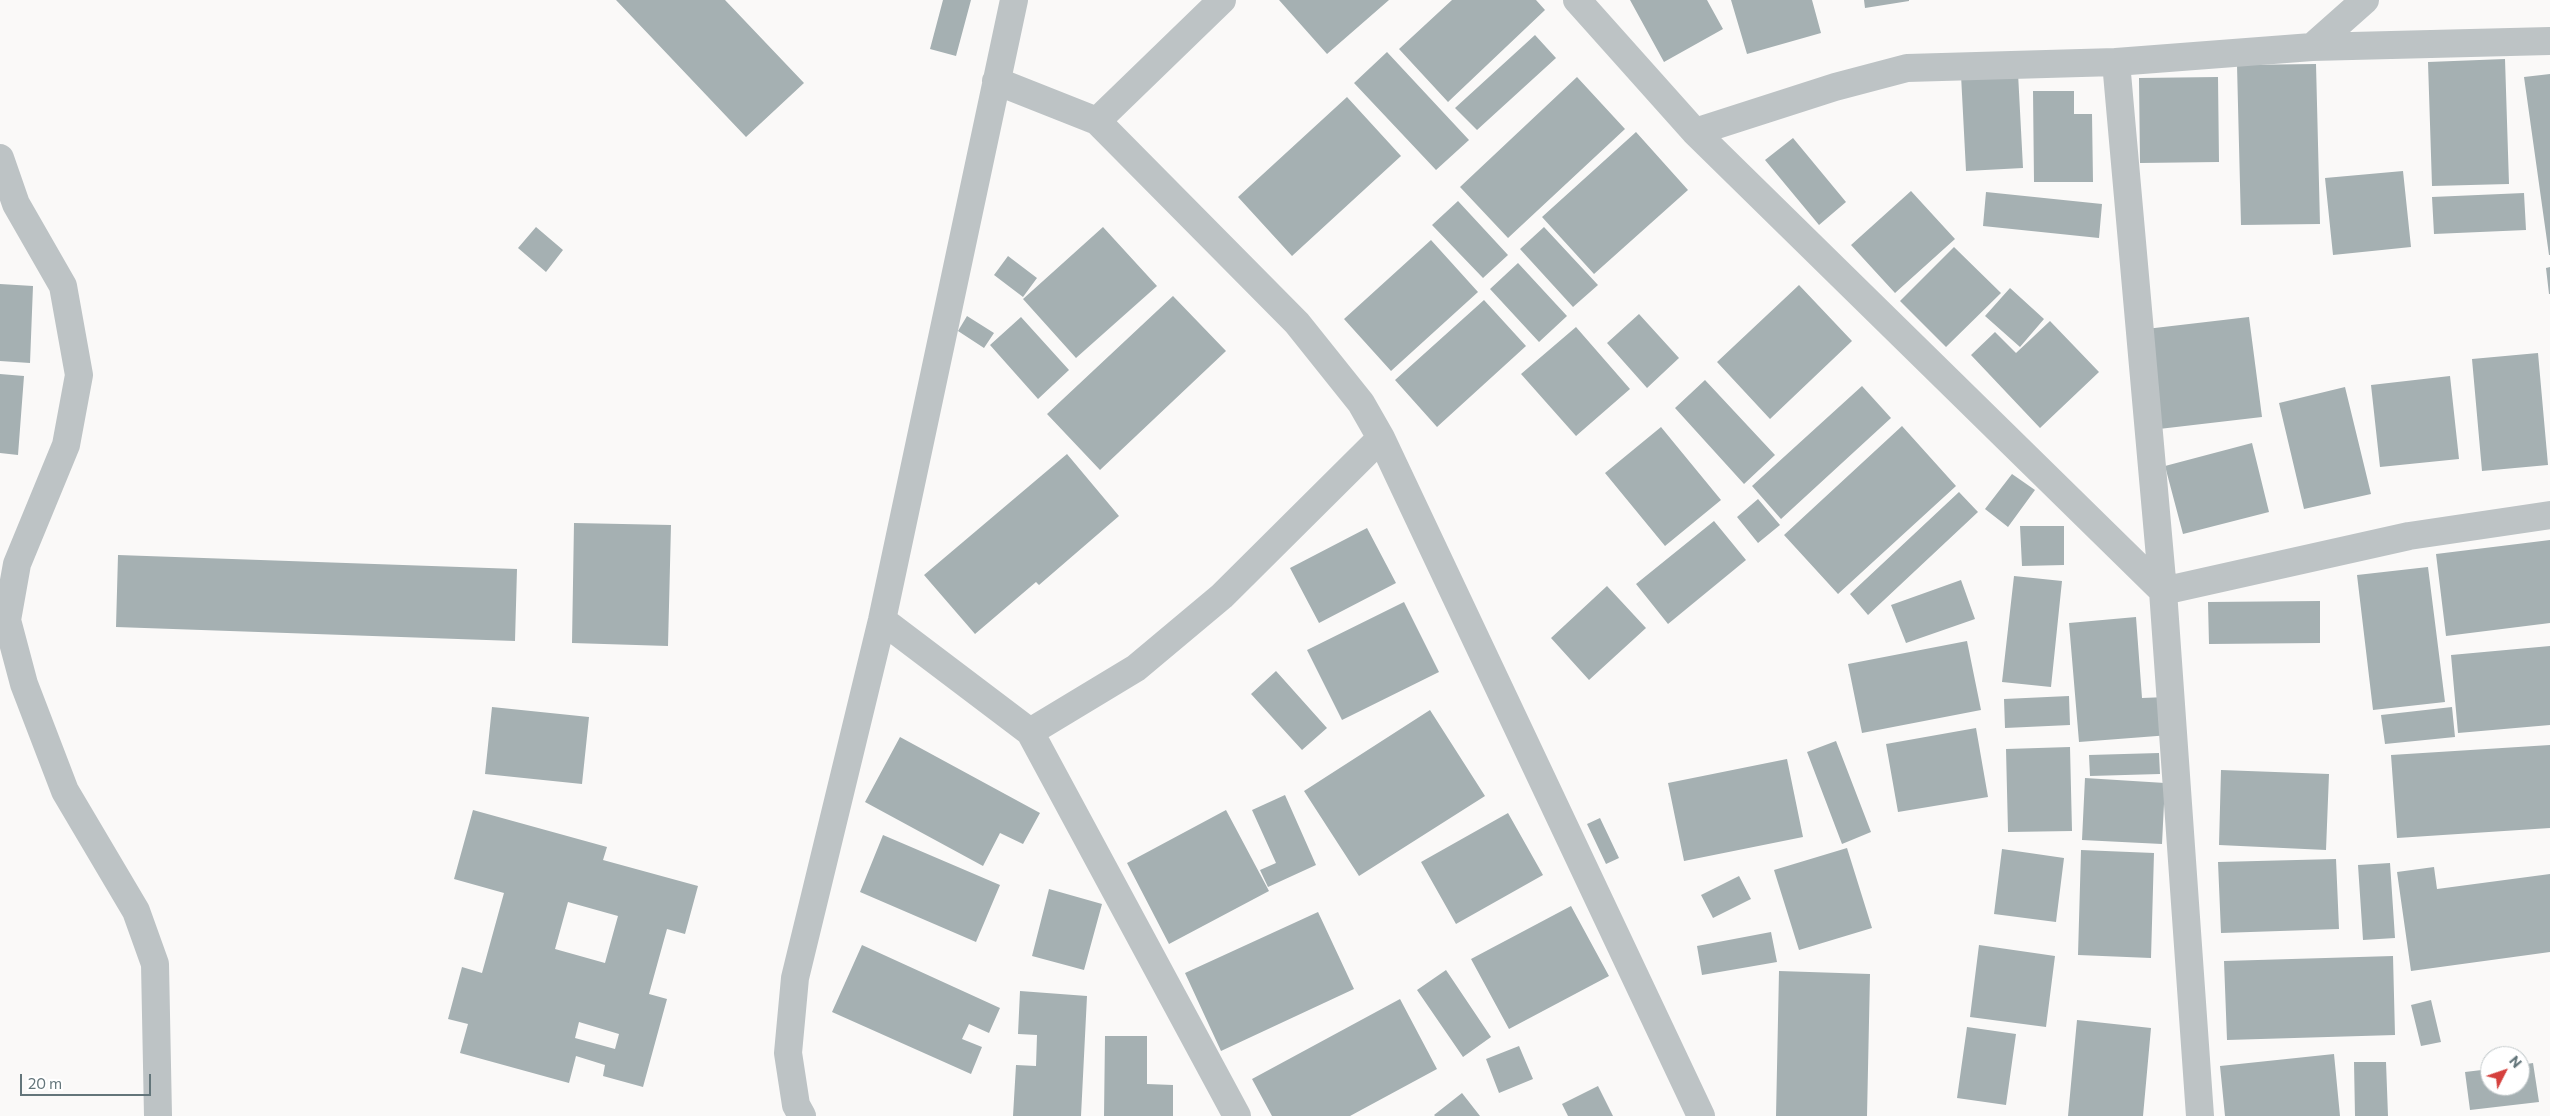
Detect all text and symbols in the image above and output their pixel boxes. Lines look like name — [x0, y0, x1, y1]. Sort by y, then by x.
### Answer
north arrow — [2480, 1046, 2530, 1096]
text: N — [2506, 1052, 2526, 1071]
scale bar — [22, 1064, 154, 1096]
text: 20 m — [28, 1074, 62, 1092]

